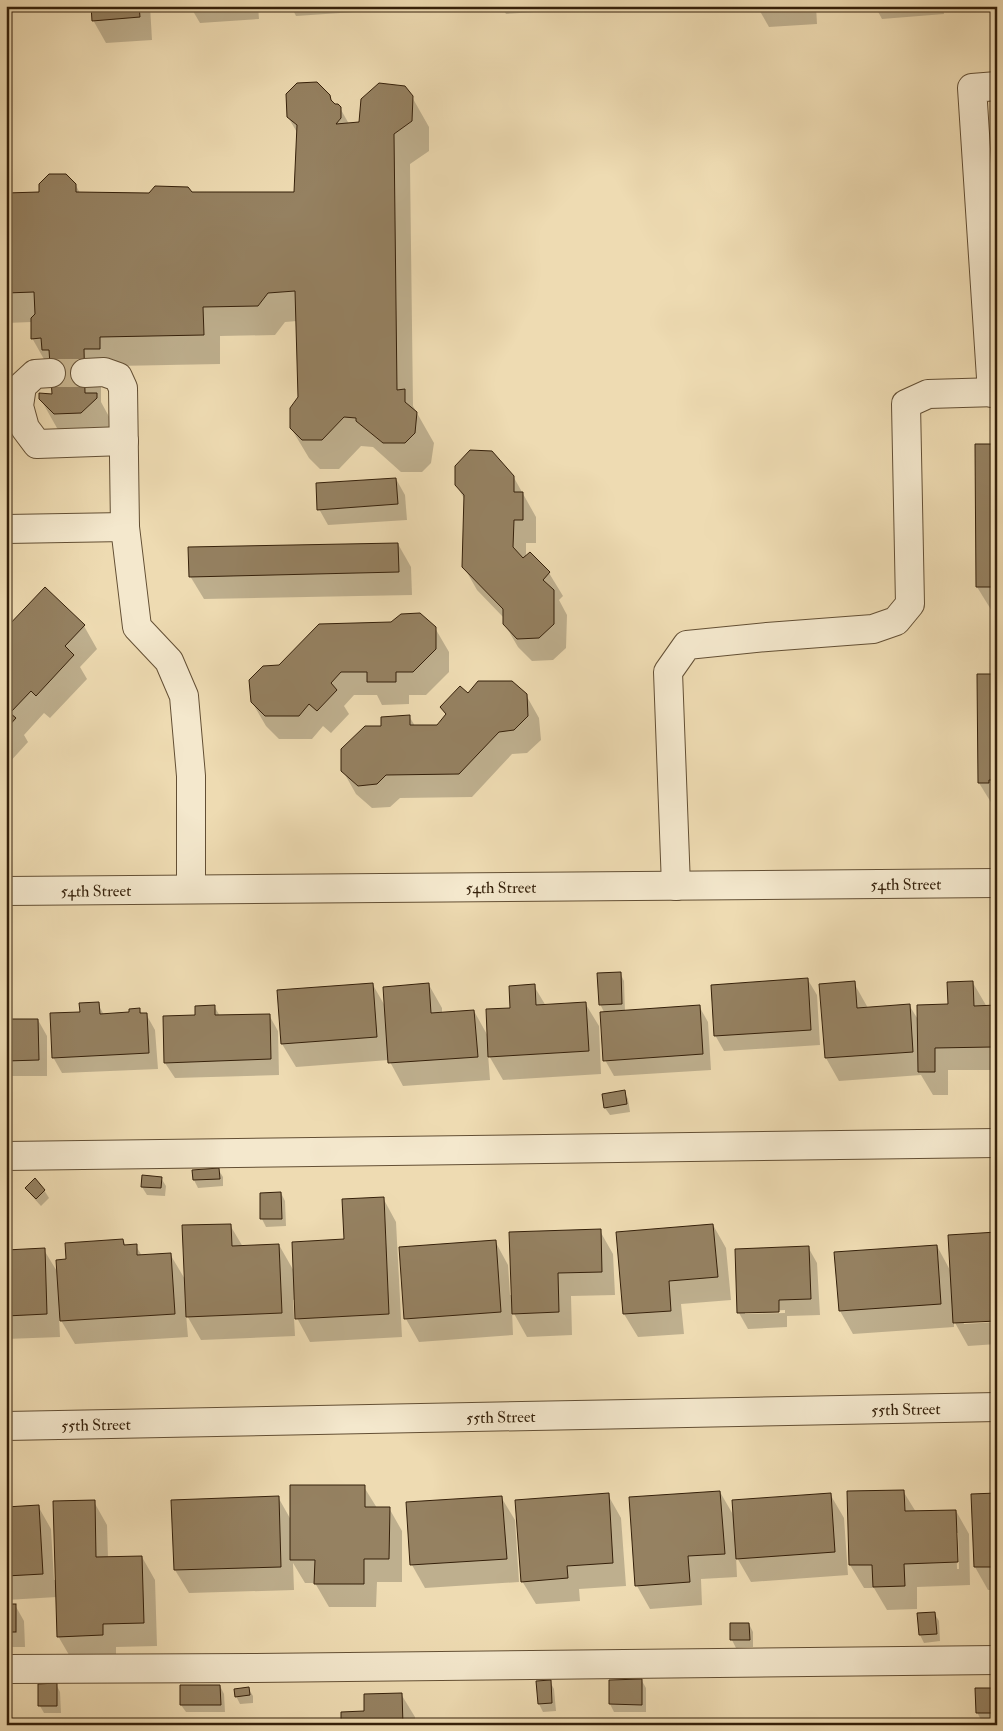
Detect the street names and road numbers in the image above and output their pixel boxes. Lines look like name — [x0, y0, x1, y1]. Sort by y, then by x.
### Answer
street label: 54th Street — [871, 874, 941, 895]
street label: 54th Street — [466, 878, 536, 898]
street label: 54th Street — [61, 881, 131, 902]
street label: 55th Street — [871, 1399, 941, 1420]
street label: 55th Street — [466, 1407, 536, 1428]
street label: 55th Street — [61, 1415, 131, 1436]

